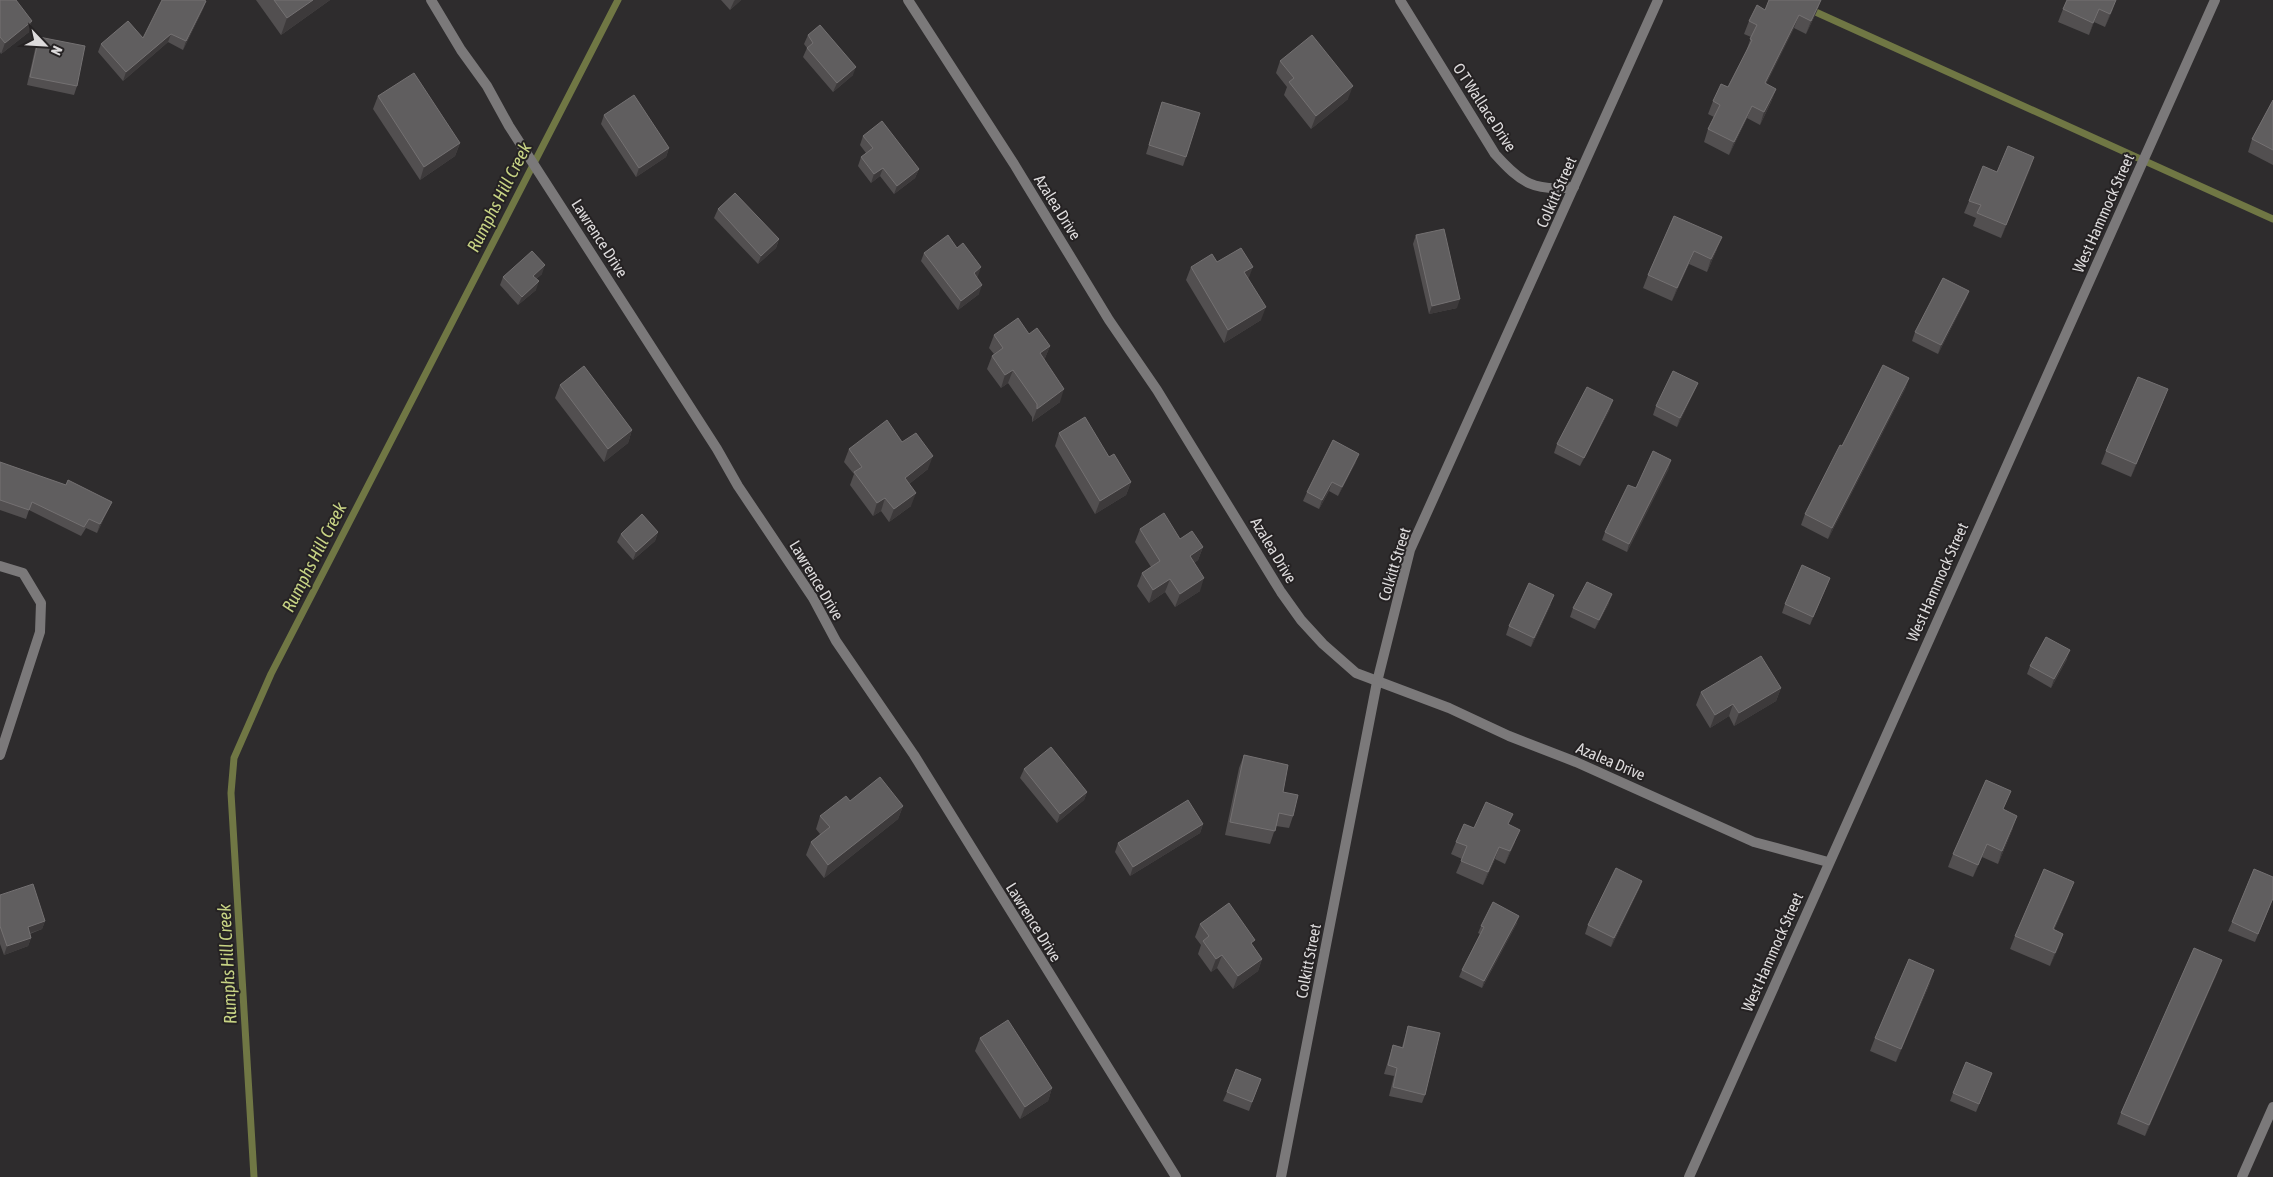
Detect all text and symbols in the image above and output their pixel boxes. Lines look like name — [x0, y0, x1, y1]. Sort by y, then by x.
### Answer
north arrow — [20, 20, 70, 70]
text: N — [48, 43, 66, 58]
street label: O T Wallace Drive — [1450, 59, 1520, 155]
water label: Rumphs Hill Creek — [462, 138, 536, 255]
street label: West Hammock Street — [2069, 150, 2137, 275]
street label: Colkitt Street — [1532, 153, 1580, 230]
street label: Azalea Drive — [1031, 171, 1085, 243]
street label: Lawrence Drive — [568, 196, 632, 280]
water label: Rumphs Hill Creek — [277, 498, 351, 615]
street label: Azalea Drive — [1247, 514, 1301, 586]
street label: West Hammock Street — [1903, 519, 1971, 644]
street label: Colkitt Street — [1374, 525, 1414, 603]
street label: Lawrence Drive — [786, 537, 848, 623]
street label: Azalea Drive — [1574, 738, 1648, 784]
street label: Lawrence Drive — [1003, 879, 1065, 965]
street label: West Hammock Street — [1738, 889, 1806, 1014]
water label: Rumphs Hill Creek — [213, 902, 241, 1025]
street label: Colkitt Street — [1292, 922, 1324, 1000]

